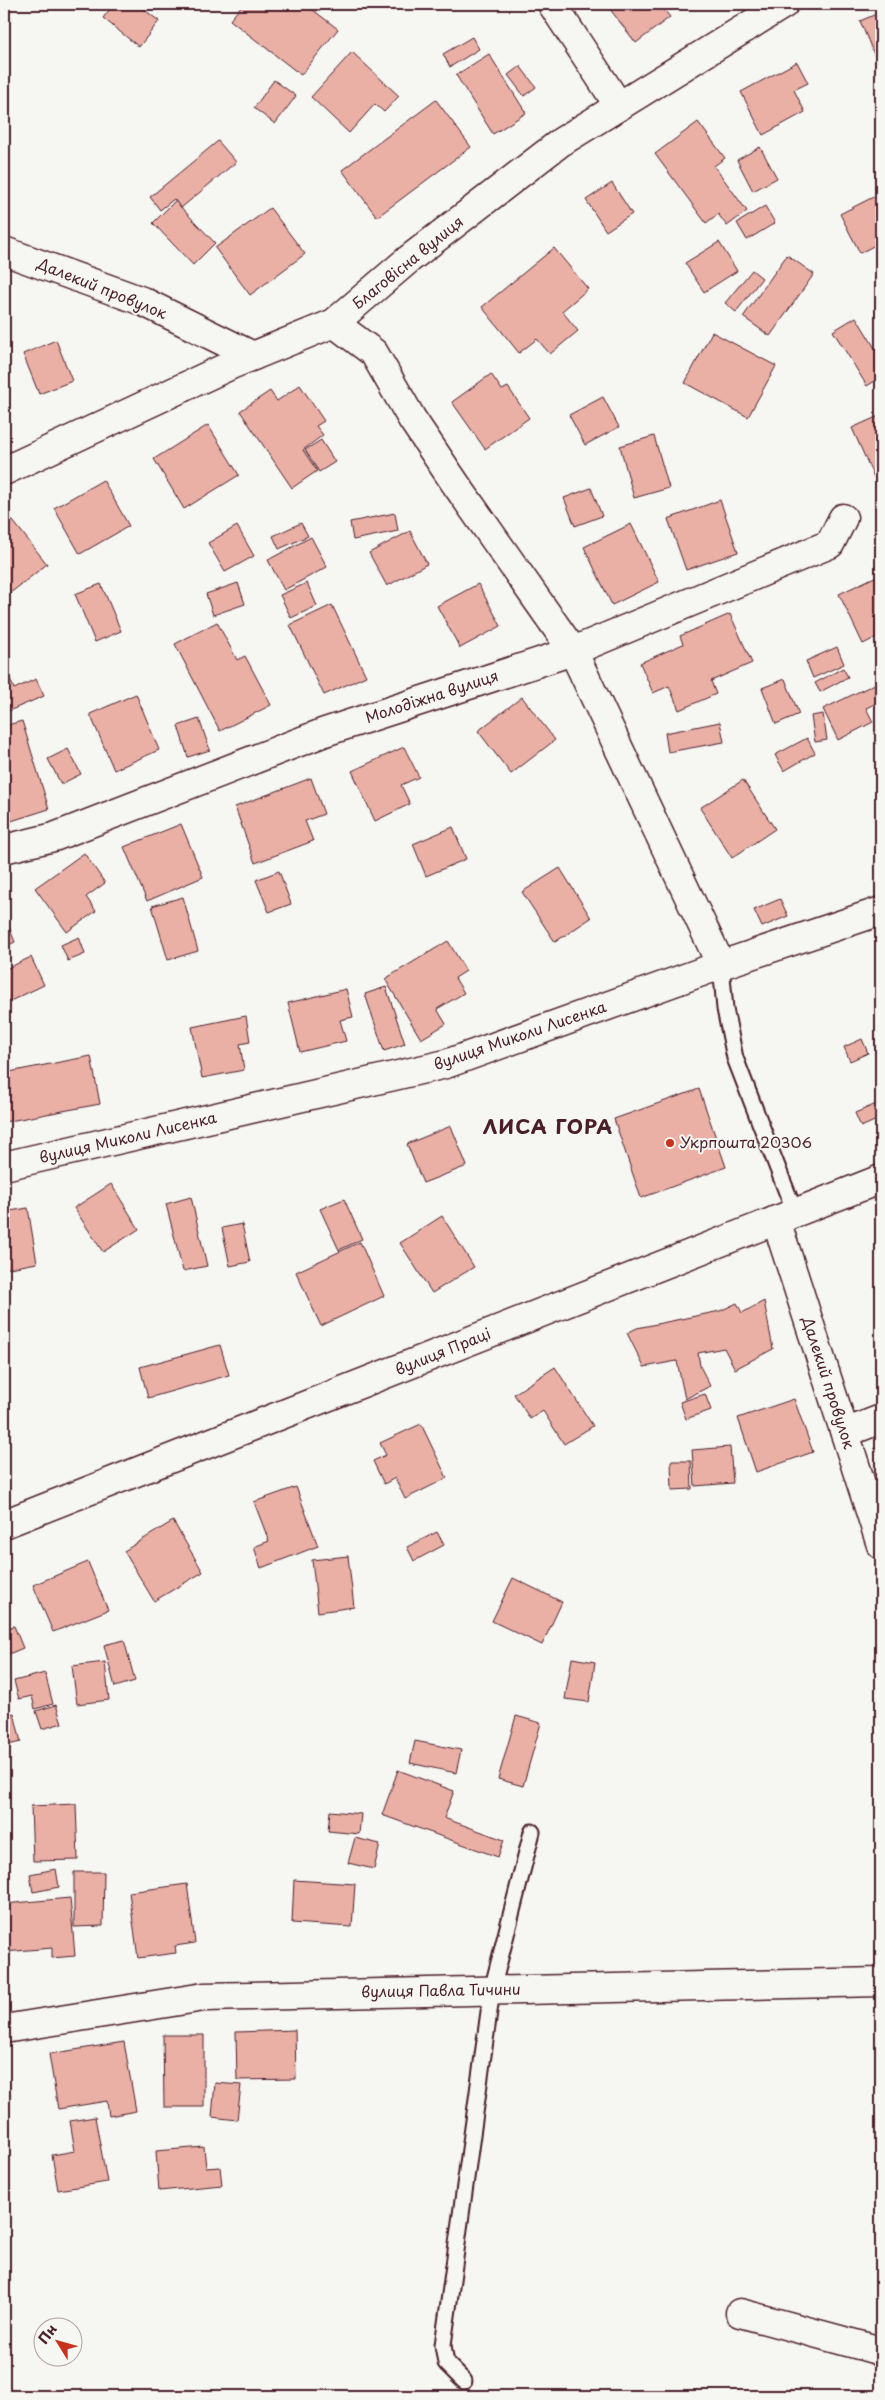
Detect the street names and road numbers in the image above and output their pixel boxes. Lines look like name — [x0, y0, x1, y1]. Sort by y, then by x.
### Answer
street label: Благовісна вулиця — [347, 210, 468, 314]
street label: Далекий провулок — [34, 251, 171, 324]
street label: Молодіжна вулиця — [362, 663, 501, 728]
street label: вулиця Миколи Лисенка — [430, 994, 610, 1075]
street label: вулиця Миколи Лисенка — [37, 1105, 219, 1168]
street label: Далекий провулок — [797, 1313, 862, 1452]
street label: вулиця Праці — [391, 1321, 494, 1380]
street label: вулиця Павла Тичини — [361, 1977, 521, 2002]

